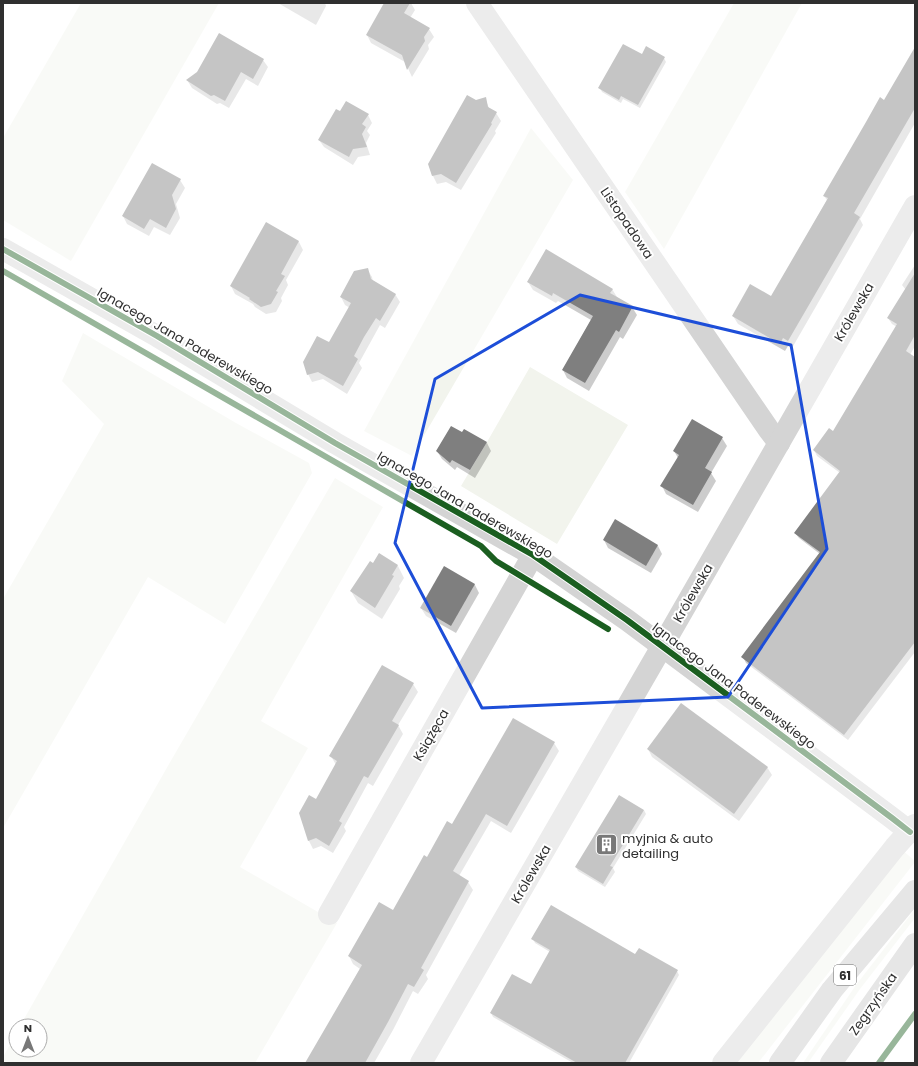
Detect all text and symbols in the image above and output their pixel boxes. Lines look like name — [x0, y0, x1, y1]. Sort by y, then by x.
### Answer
street label: Listopadowa — [596, 183, 658, 263]
street label: Królewska — [829, 279, 879, 345]
street label: Ignacego Jana Paderewskiego — [93, 283, 277, 399]
street label: Ignacego Jana Paderewskiego — [373, 447, 557, 563]
street label: Królewska — [668, 560, 718, 626]
street label: Ignacego Jana Paderewskiego — [648, 618, 820, 754]
street label: Książęca — [408, 705, 454, 765]
place label: myjnia & auto detailing — [622, 829, 713, 863]
building icon: myjnia & auto detailing — [593, 832, 619, 858]
street label: Królewska — [506, 841, 556, 907]
road number: 61 — [834, 965, 856, 985]
street label: Zegrzyńska — [844, 969, 902, 1039]
north arrow — [8, 1018, 48, 1058]
text: N — [24, 1020, 32, 1036]

